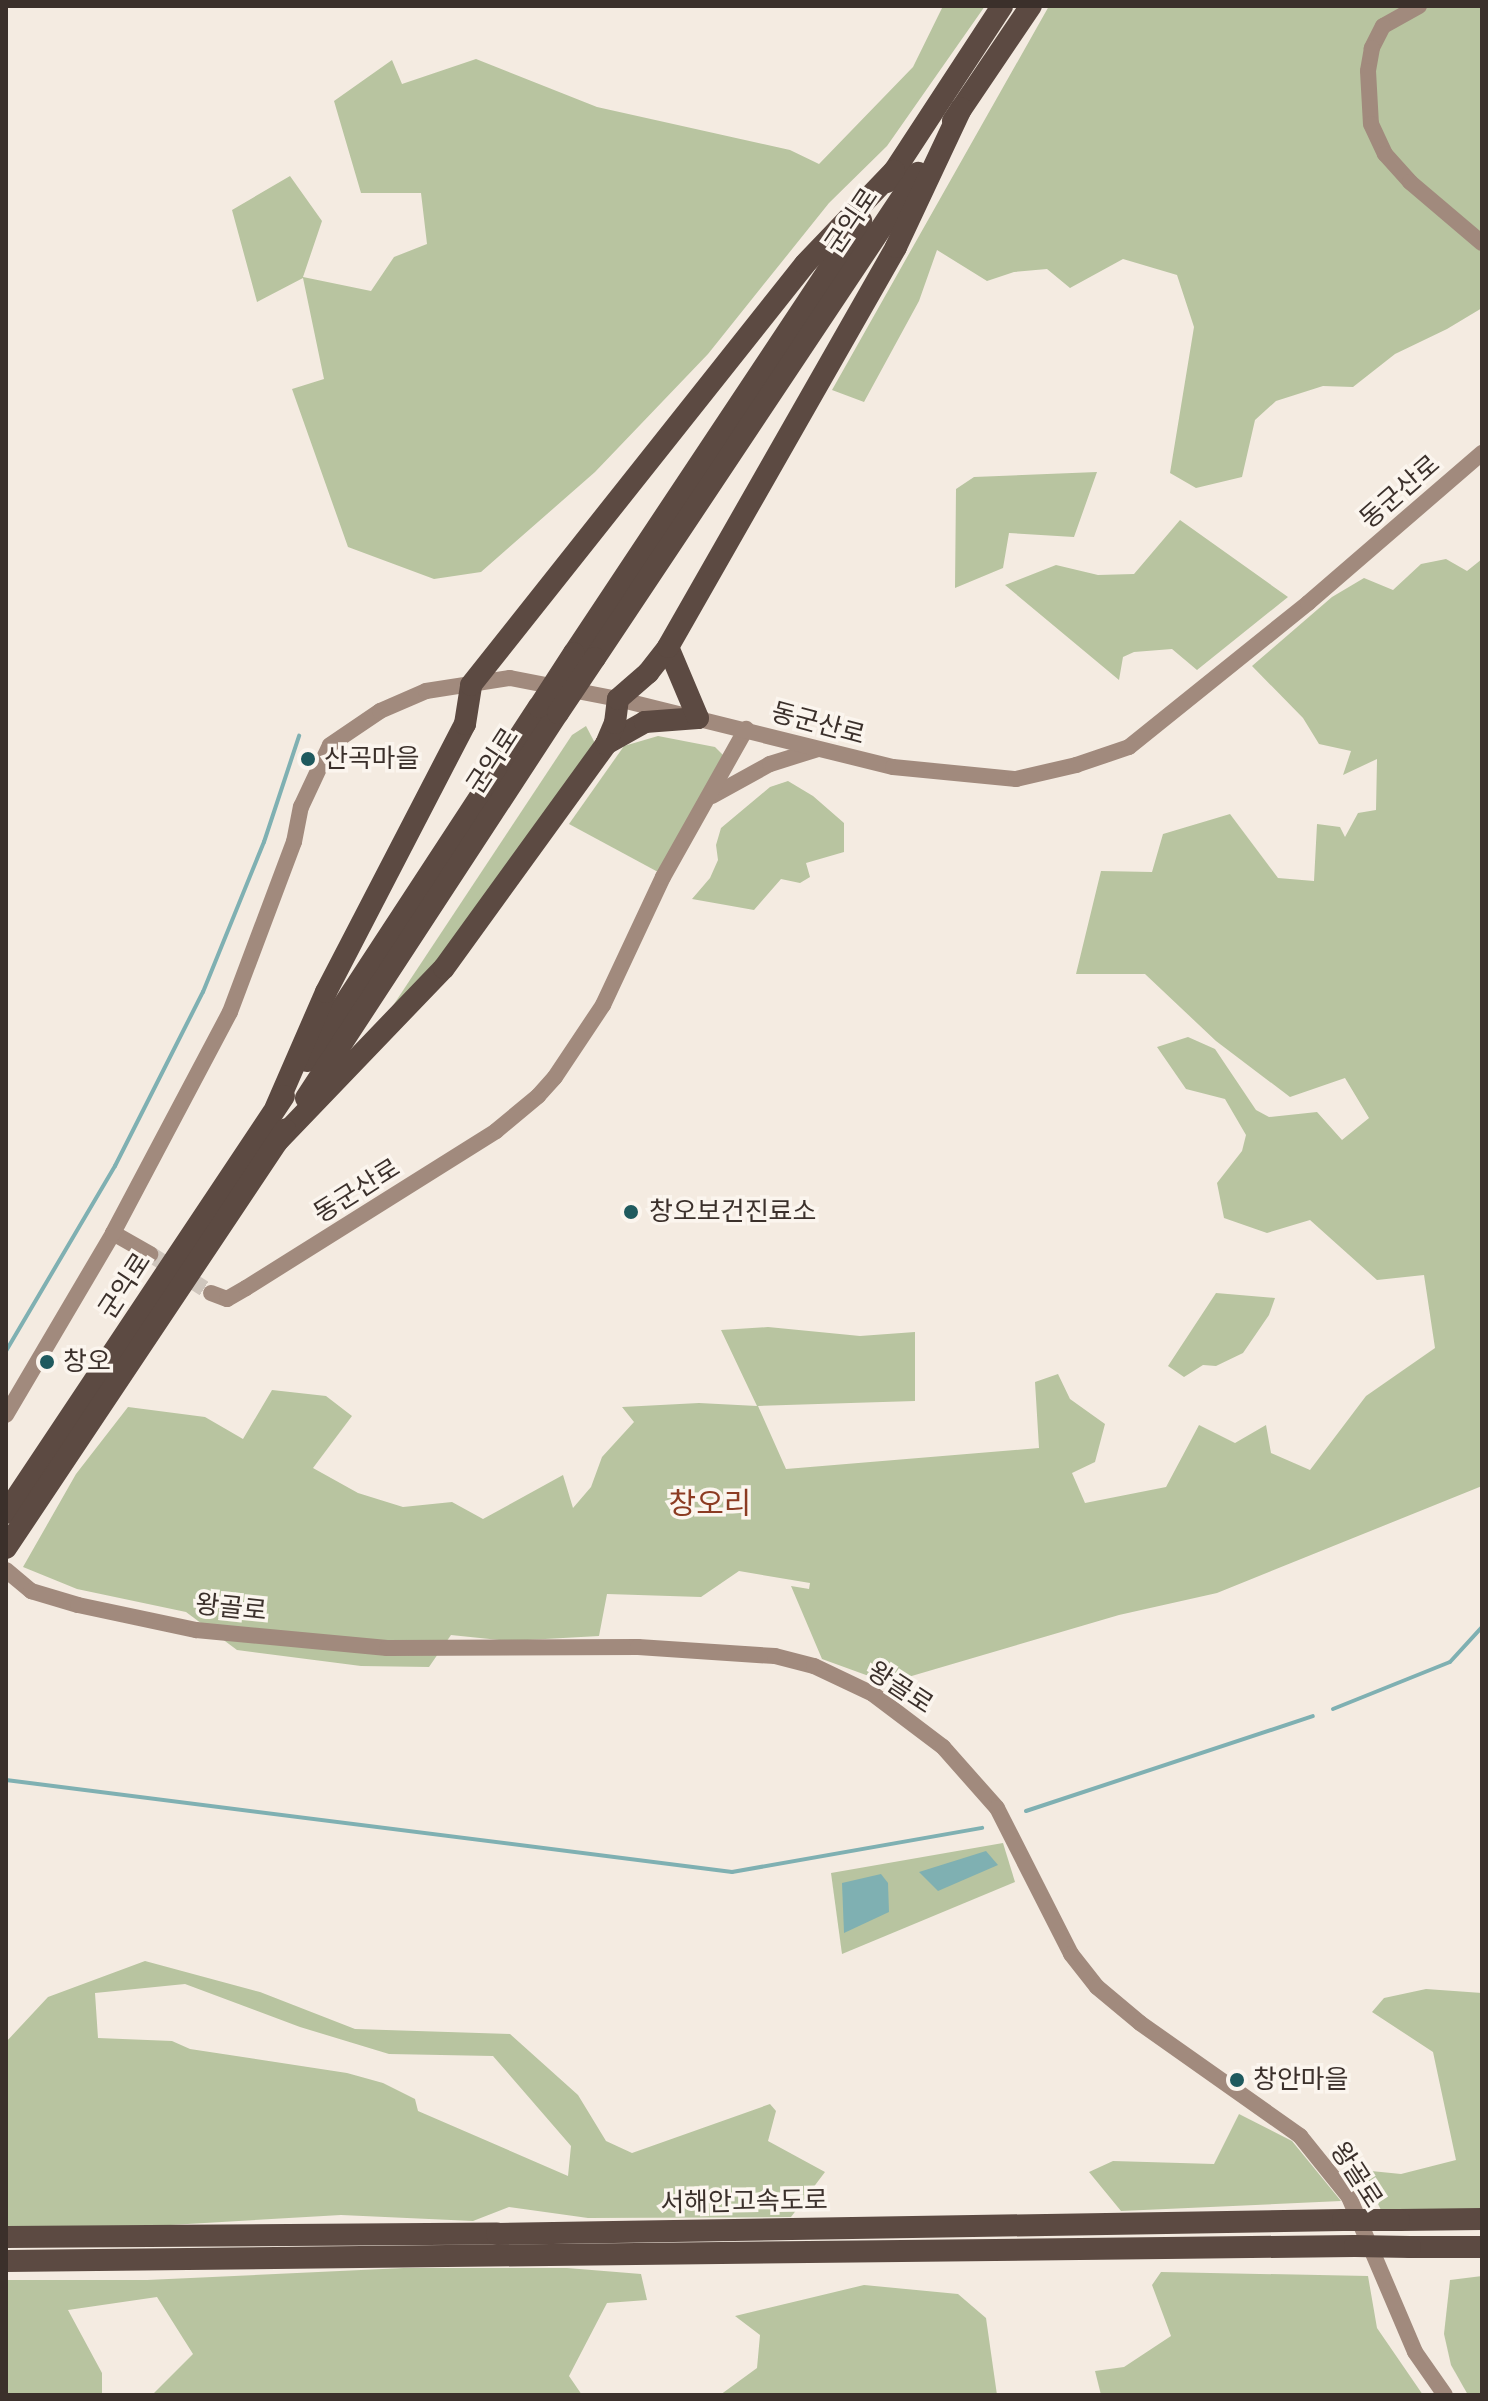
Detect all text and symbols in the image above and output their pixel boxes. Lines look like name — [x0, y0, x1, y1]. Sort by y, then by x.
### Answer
street label: 군익로 — [819, 183, 885, 259]
street label: 동군산로 — [1354, 449, 1446, 535]
street label: 동군산로 — [768, 697, 868, 751]
street label: 군익로 — [460, 722, 526, 800]
place label: 산곡마을 — [324, 743, 420, 775]
marker: 산곡마을 — [299, 750, 317, 768]
street label: 동군산로 — [308, 1152, 406, 1230]
place label: 창오보건진료소 — [649, 1196, 816, 1228]
marker: 창오보건진료소 — [620, 1201, 642, 1223]
street label: 군익로 — [92, 1247, 158, 1325]
place label: 창오 — [63, 1346, 111, 1378]
marker: 창오 — [38, 1353, 56, 1371]
district label: 창오리 — [669, 1486, 751, 1522]
street label: 왕골로 — [194, 1589, 268, 1627]
street label: 왕골로 — [861, 1655, 939, 1721]
place label: 창안마을 — [1253, 2064, 1349, 2096]
marker: 창안마을 — [1228, 2071, 1246, 2089]
street label: 왕골로 — [1323, 2136, 1389, 2214]
street label: 서해안고속도로 — [660, 2185, 828, 2219]

